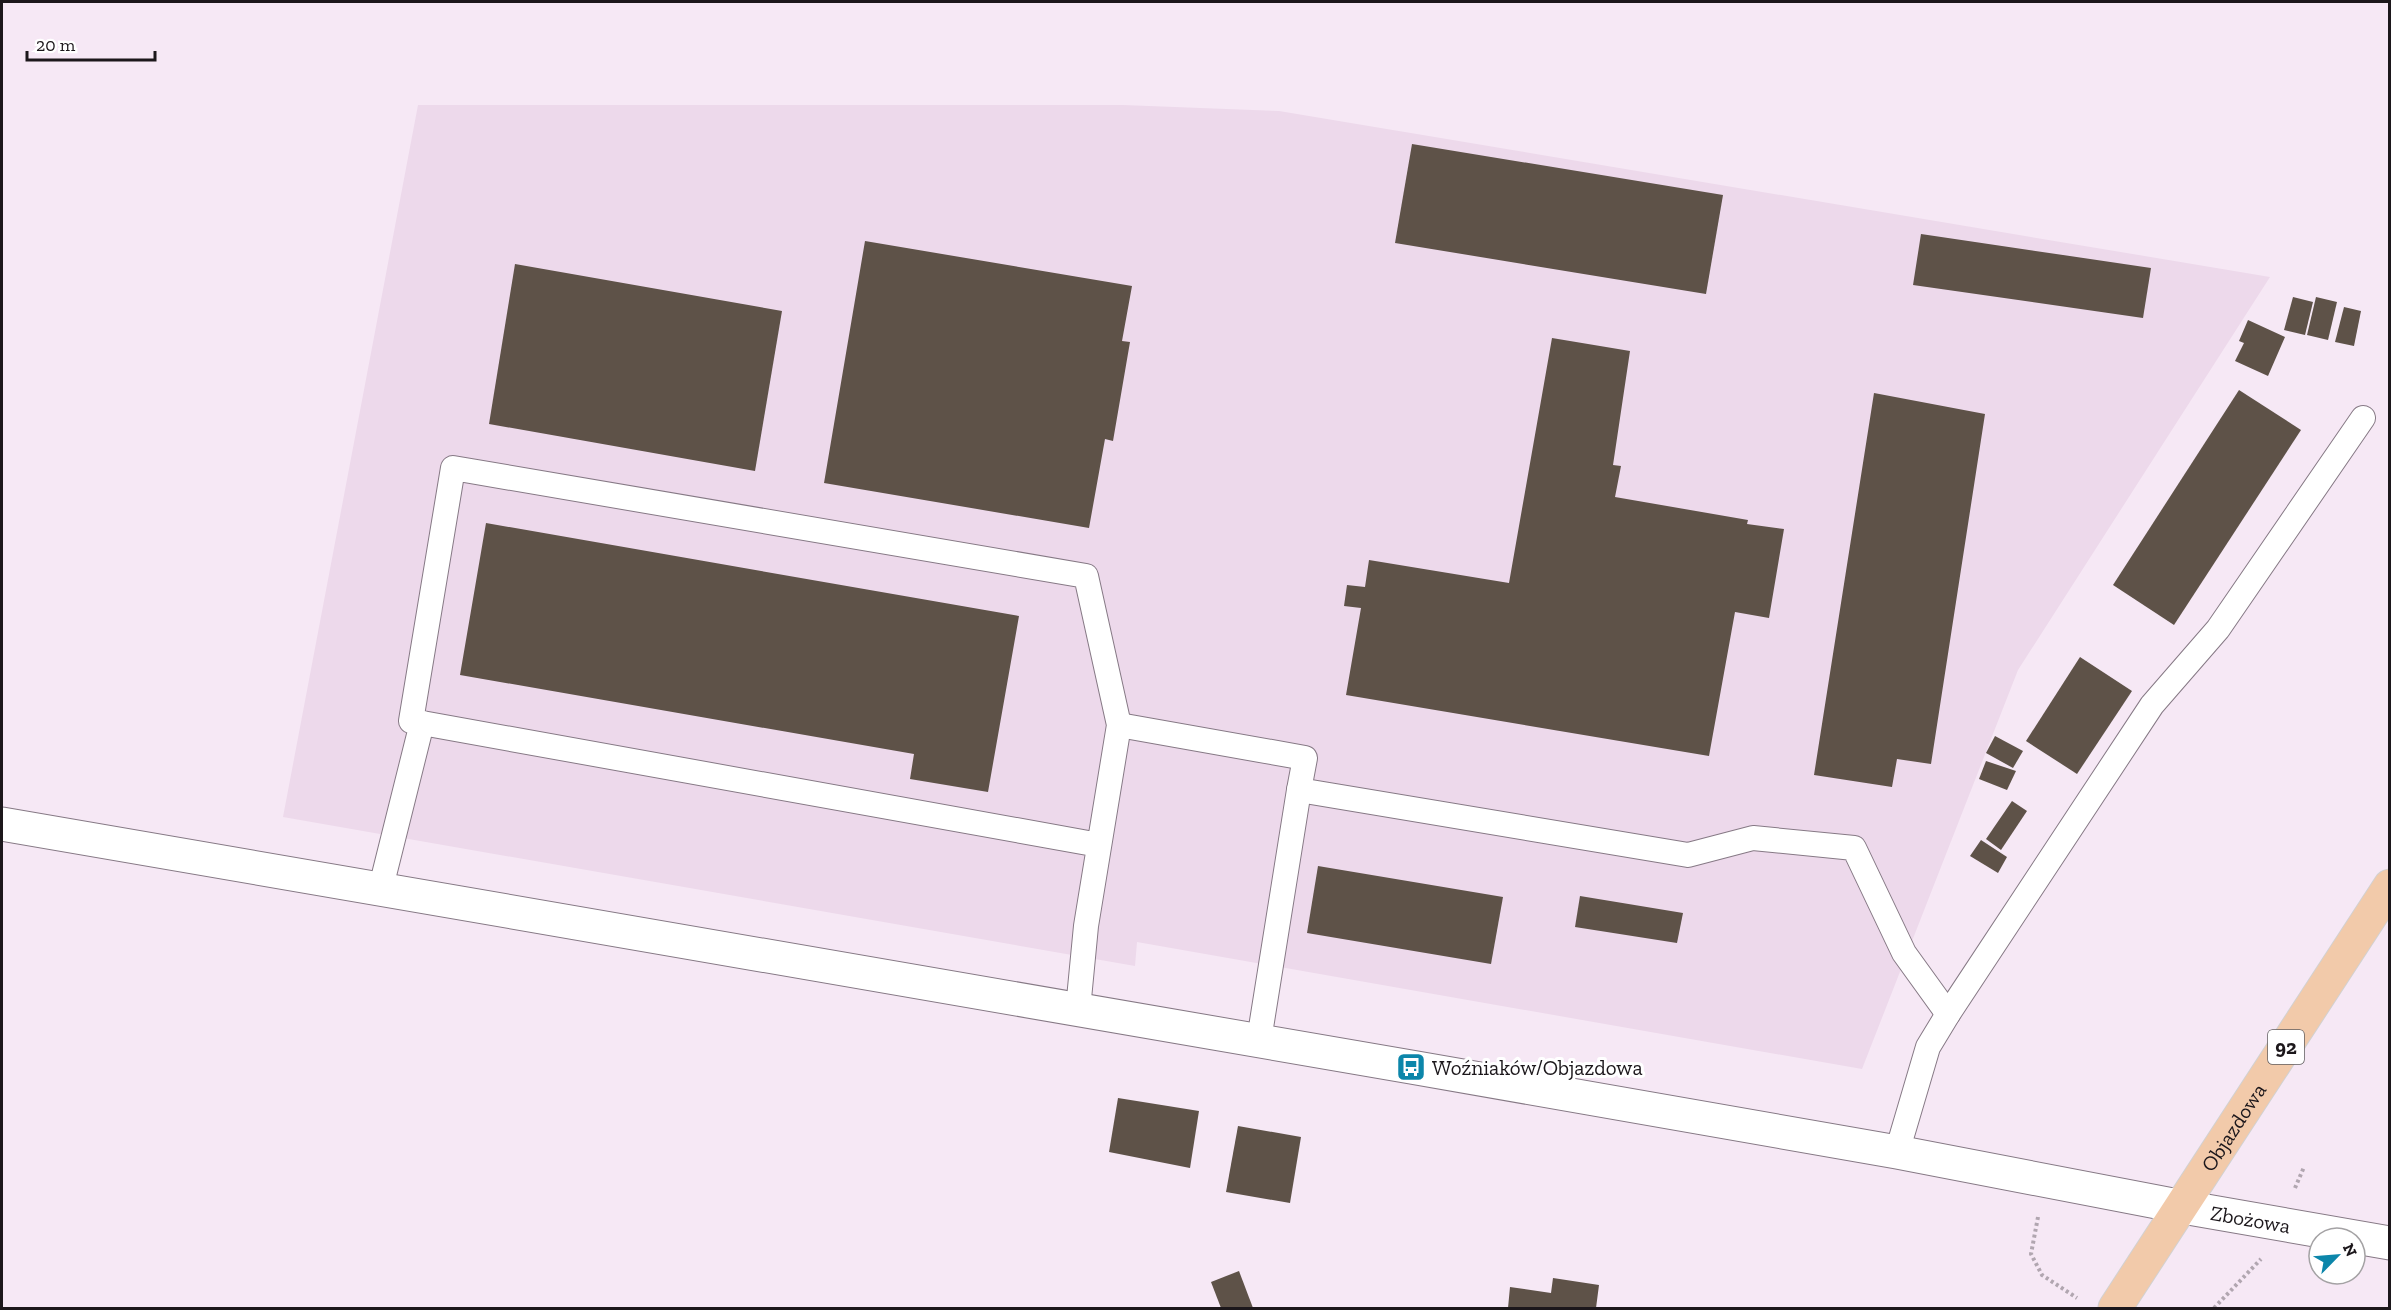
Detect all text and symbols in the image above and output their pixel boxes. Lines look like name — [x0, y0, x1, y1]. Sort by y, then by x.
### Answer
scale bar — [27, 24, 154, 62]
text: 20 m — [36, 34, 76, 56]
road number: 92 — [2268, 1030, 2304, 1064]
bus stop icon: Woźniaków/Objazdowa — [1395, 1051, 1427, 1083]
place label: Woźniaków/Objazdowa — [1432, 1055, 1643, 1081]
street label: Objazdowa — [2195, 1078, 2271, 1176]
street label: Zbożowa — [2209, 1200, 2292, 1238]
north arrow — [2307, 1226, 2367, 1286]
text: N — [2339, 1240, 2361, 1259]

